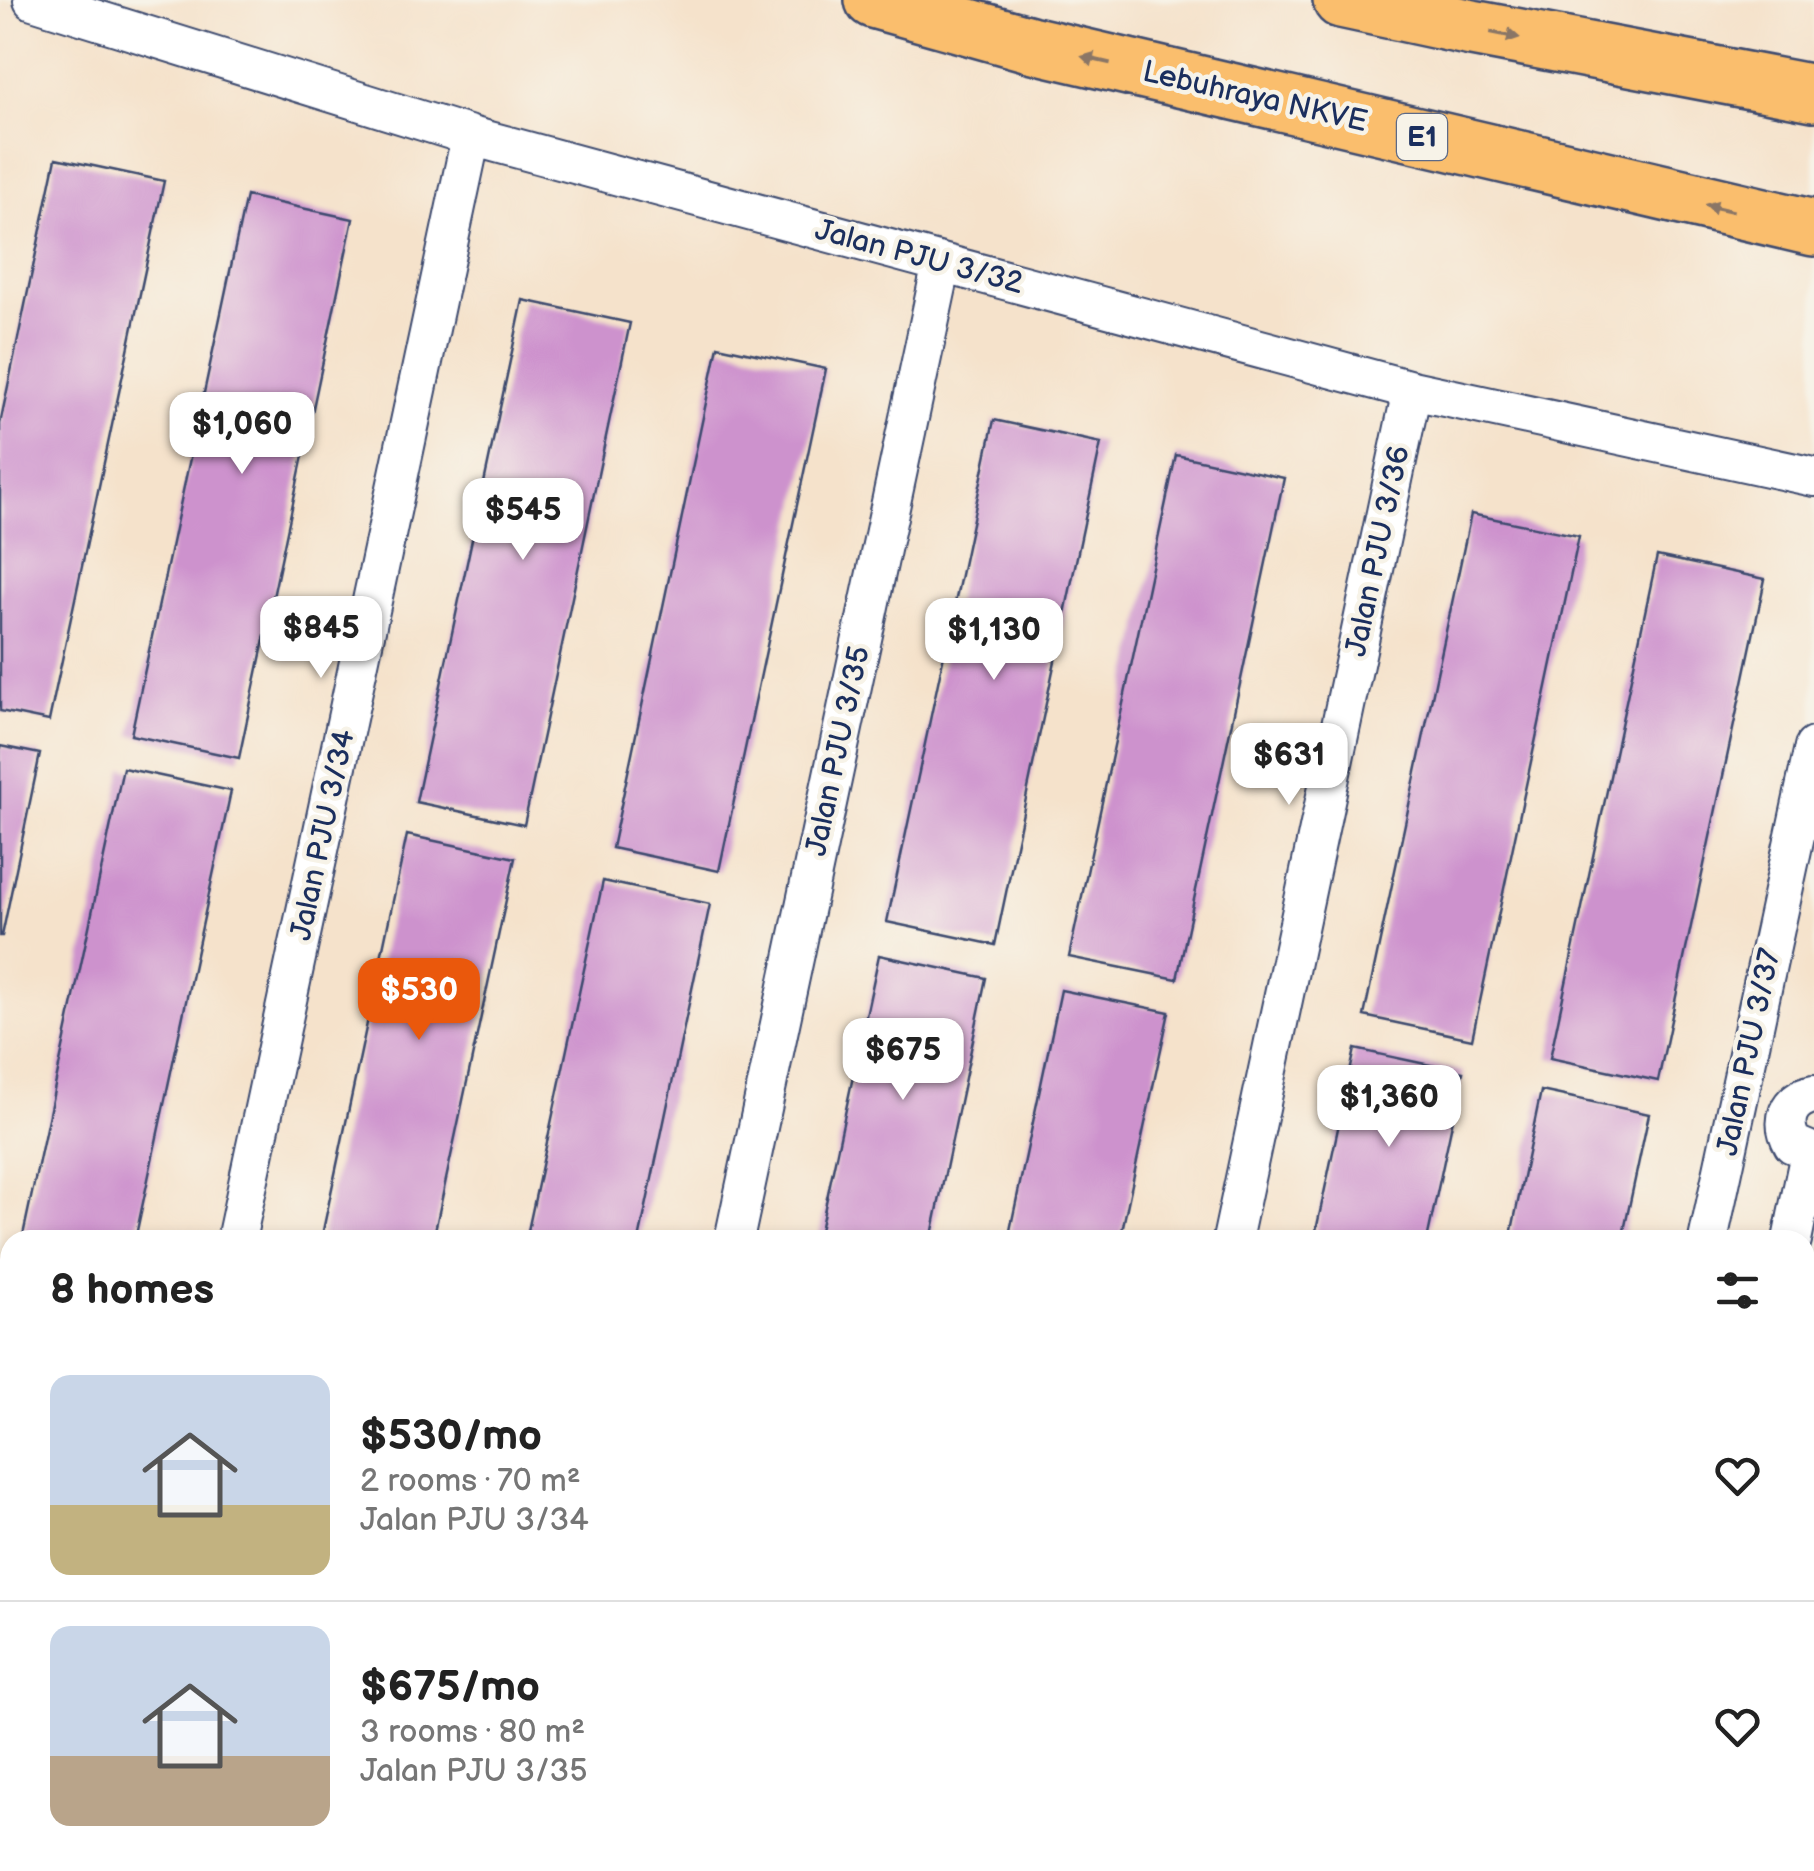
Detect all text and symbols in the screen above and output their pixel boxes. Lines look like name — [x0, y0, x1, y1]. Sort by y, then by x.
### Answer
one-way arrow — [1490, 27, 1521, 43]
one-way arrow — [1080, 52, 1111, 67]
street label: Lebuhraya NKVE — [1139, 54, 1371, 140]
road number: E1 — [1397, 114, 1447, 160]
one-way arrow — [1703, 200, 1734, 215]
street label: Jalan PJU 3/32 — [811, 212, 1027, 302]
pin: $1,060 — [161, 392, 323, 477]
text: $1,060 — [192, 405, 292, 444]
street label: Jalan PJU 3/36 — [1338, 442, 1418, 660]
pin: $545 — [464, 478, 582, 563]
text: $545 — [485, 491, 561, 530]
pin: $845 — [262, 596, 380, 681]
pin: $1,130 — [913, 598, 1075, 683]
text: $845 — [282, 609, 360, 648]
text: $1,130 — [947, 611, 1041, 650]
street label: Jalan PJU 3/35 — [798, 643, 878, 859]
pin: $631 — [1230, 723, 1348, 808]
street label: Jalan PJU 3/34 — [283, 726, 363, 944]
text: $631 — [1253, 736, 1325, 775]
street label: Jalan PJU 3/37 — [1709, 945, 1789, 1159]
pin: $530 — [360, 958, 478, 1043]
text: $530 — [380, 971, 458, 1010]
pin: $675 — [844, 1018, 962, 1103]
text: $675 — [865, 1031, 941, 1070]
pin: $1,360 — [1308, 1065, 1470, 1150]
text: $1,360 — [1339, 1078, 1439, 1117]
icon: filters — [1710, 1263, 1765, 1318]
text: 8 homes — [50, 1265, 214, 1316]
text: $530/mo — [360, 1411, 542, 1462]
icon: home — [130, 1415, 250, 1535]
icon: heart — [1710, 1448, 1765, 1503]
text: 2 rooms · 70 m² — [360, 1462, 581, 1501]
text: Jalan PJU 3/34 — [360, 1501, 589, 1540]
text: $675/mo — [360, 1662, 540, 1713]
icon: home — [130, 1666, 250, 1786]
icon: heart — [1710, 1699, 1765, 1754]
text: 3 rooms · 80 m² — [360, 1713, 585, 1752]
text: Jalan PJU 3/35 — [360, 1752, 588, 1791]

